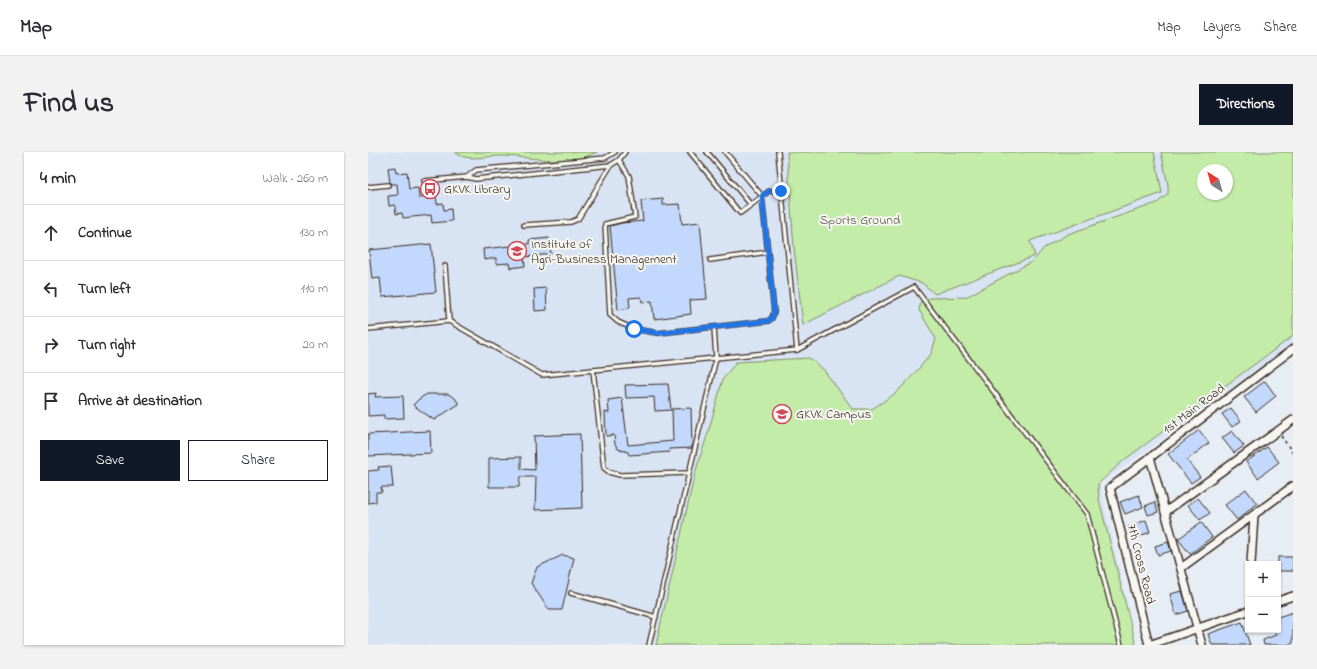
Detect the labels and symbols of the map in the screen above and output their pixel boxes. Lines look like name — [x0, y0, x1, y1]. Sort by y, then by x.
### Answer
north arrow — [1197, 164, 1233, 200]
bus stop icon: GKVK Library — [419, 178, 441, 200]
place label: GKVK Library — [444, 180, 510, 200]
route end — [772, 182, 790, 200]
park label: Sports Ground — [820, 211, 901, 230]
place label: Institute of Agri-Business Management — [531, 235, 677, 270]
school or university icon: Institute of Agri-Business Management — [506, 240, 528, 262]
route start — [625, 320, 643, 338]
street label: 1st Main Road — [1159, 379, 1230, 439]
school or university icon: GKVK Campus — [771, 403, 793, 425]
place label: GKVK Campus — [796, 405, 872, 424]
street label: 7th Cross Road — [1122, 522, 1160, 607]

